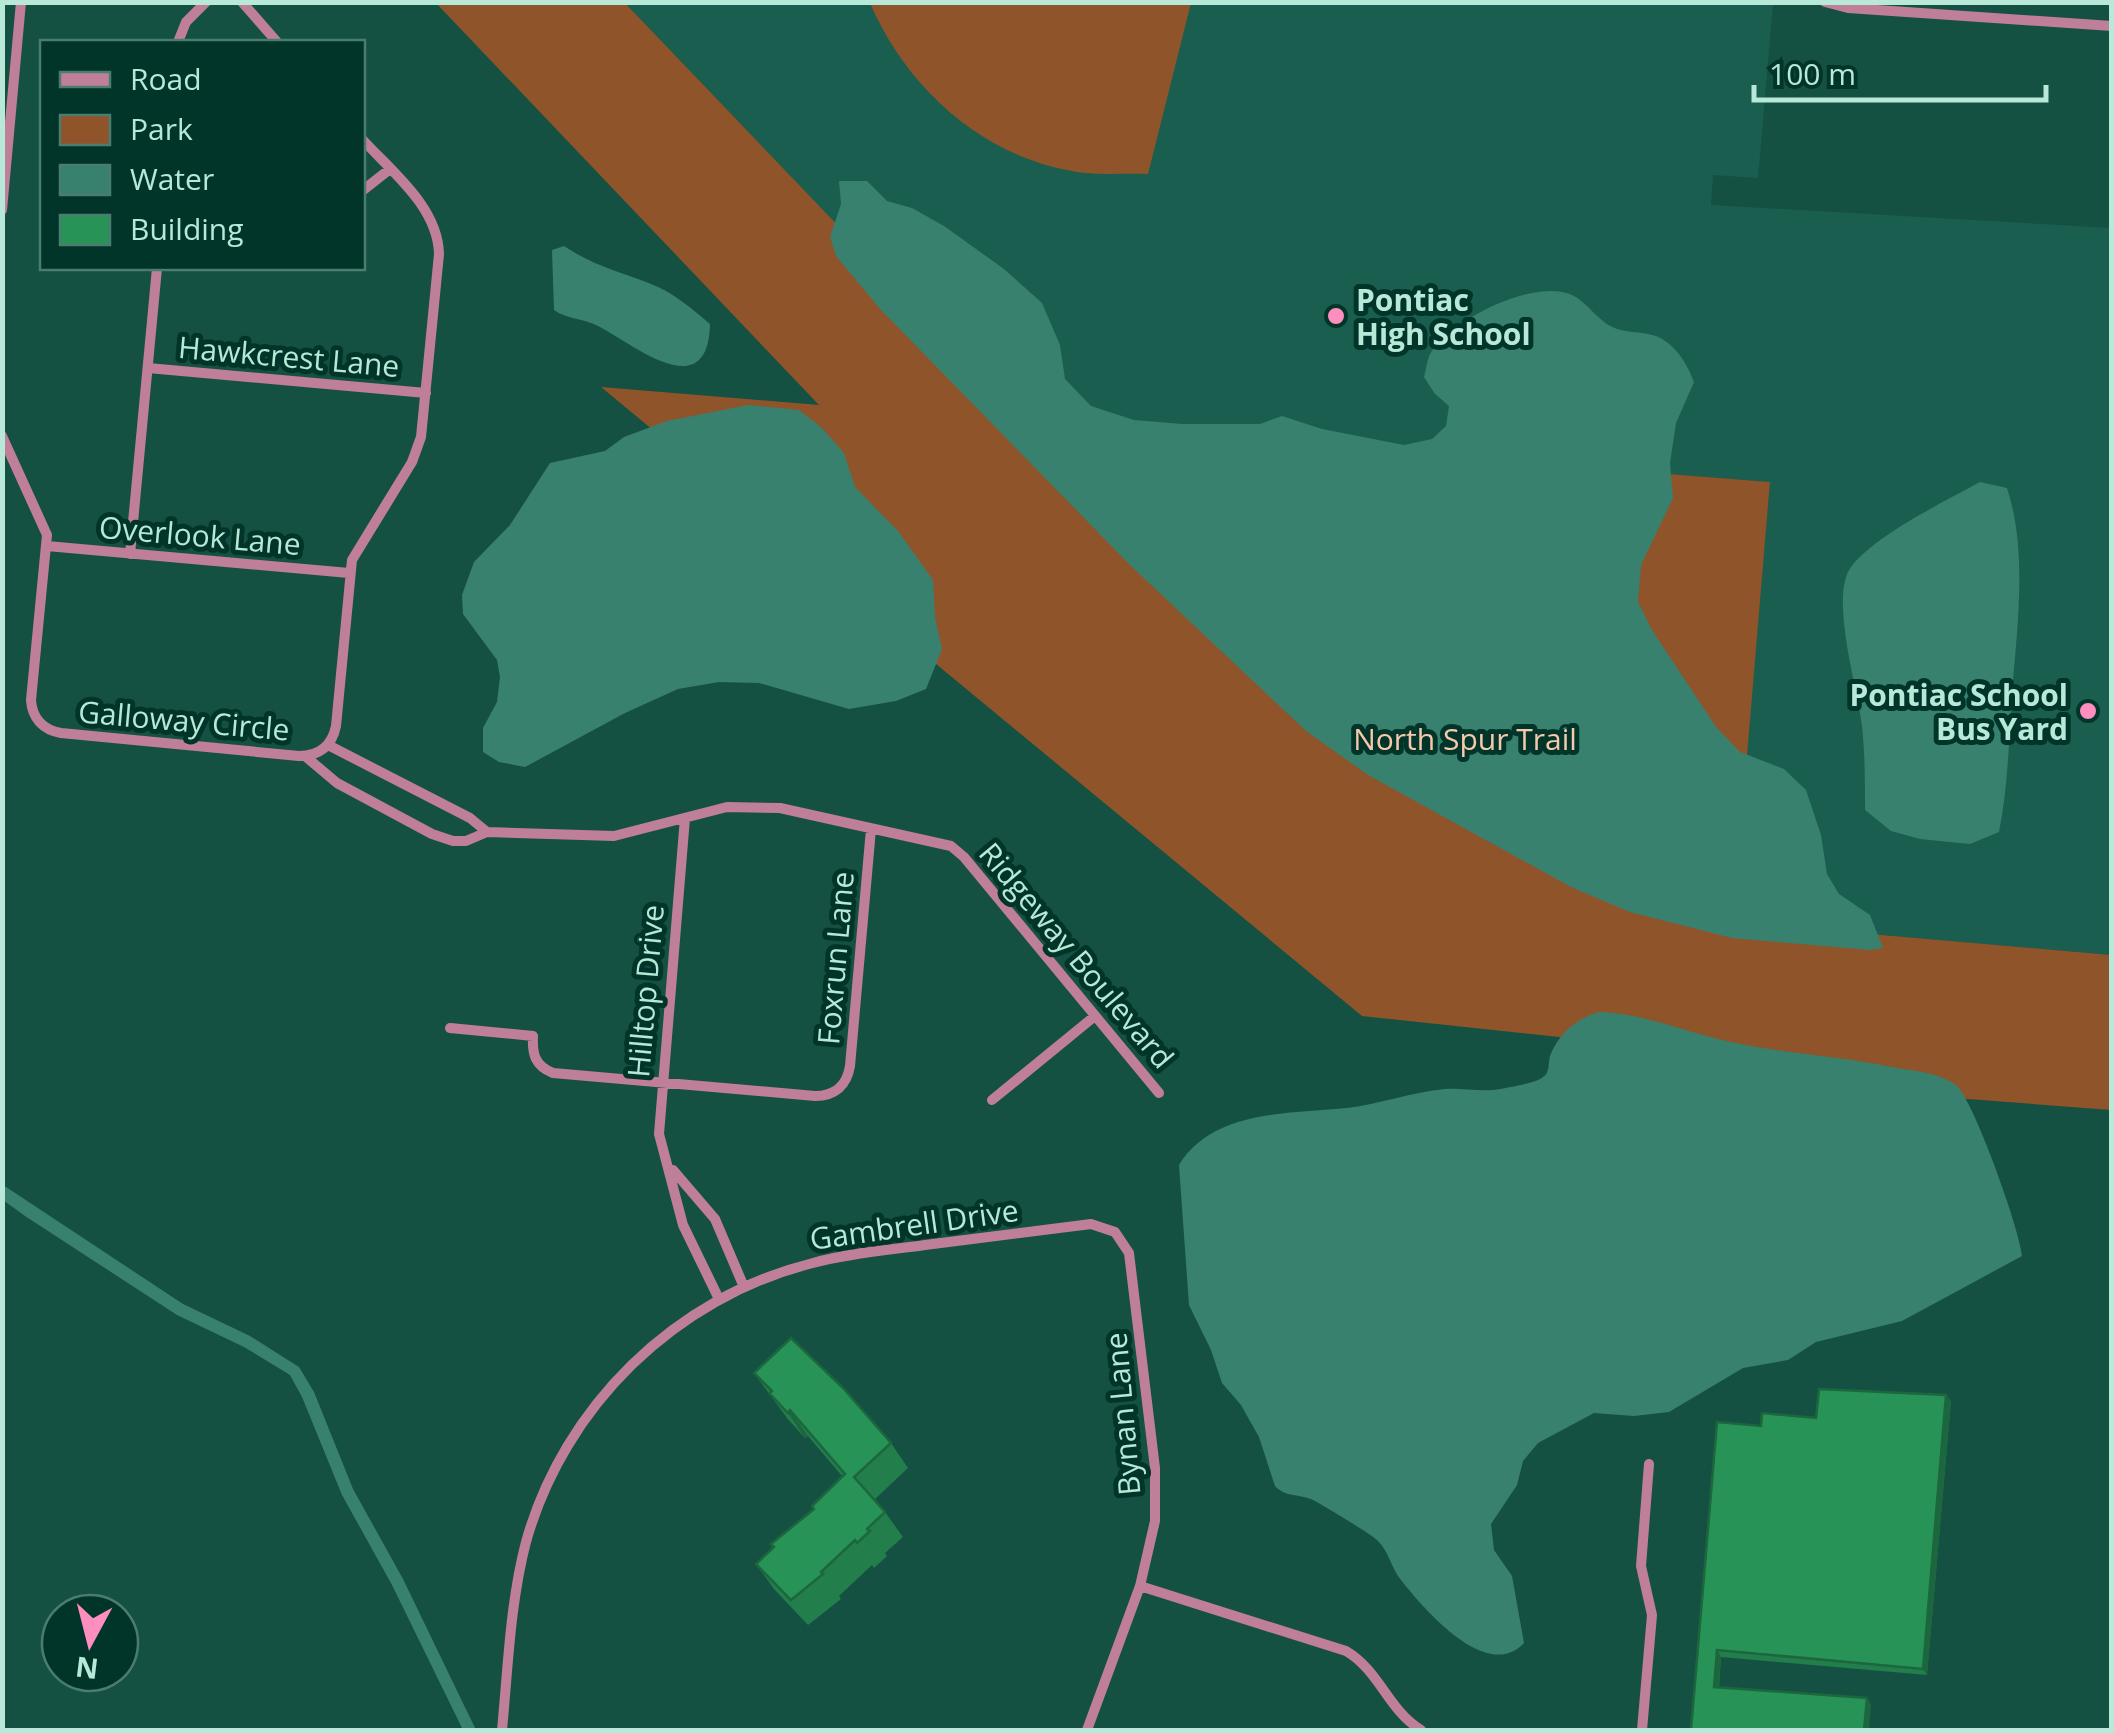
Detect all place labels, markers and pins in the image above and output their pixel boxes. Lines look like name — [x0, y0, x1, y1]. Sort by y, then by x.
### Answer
place label: Pontiac High School — [1356, 279, 1531, 354]
marker: Pontiac High School — [1325, 305, 1347, 327]
place label: Pontiac School Bus Yard — [1849, 674, 2068, 749]
marker: Pontiac School Bus Yard — [2077, 700, 2099, 722]

